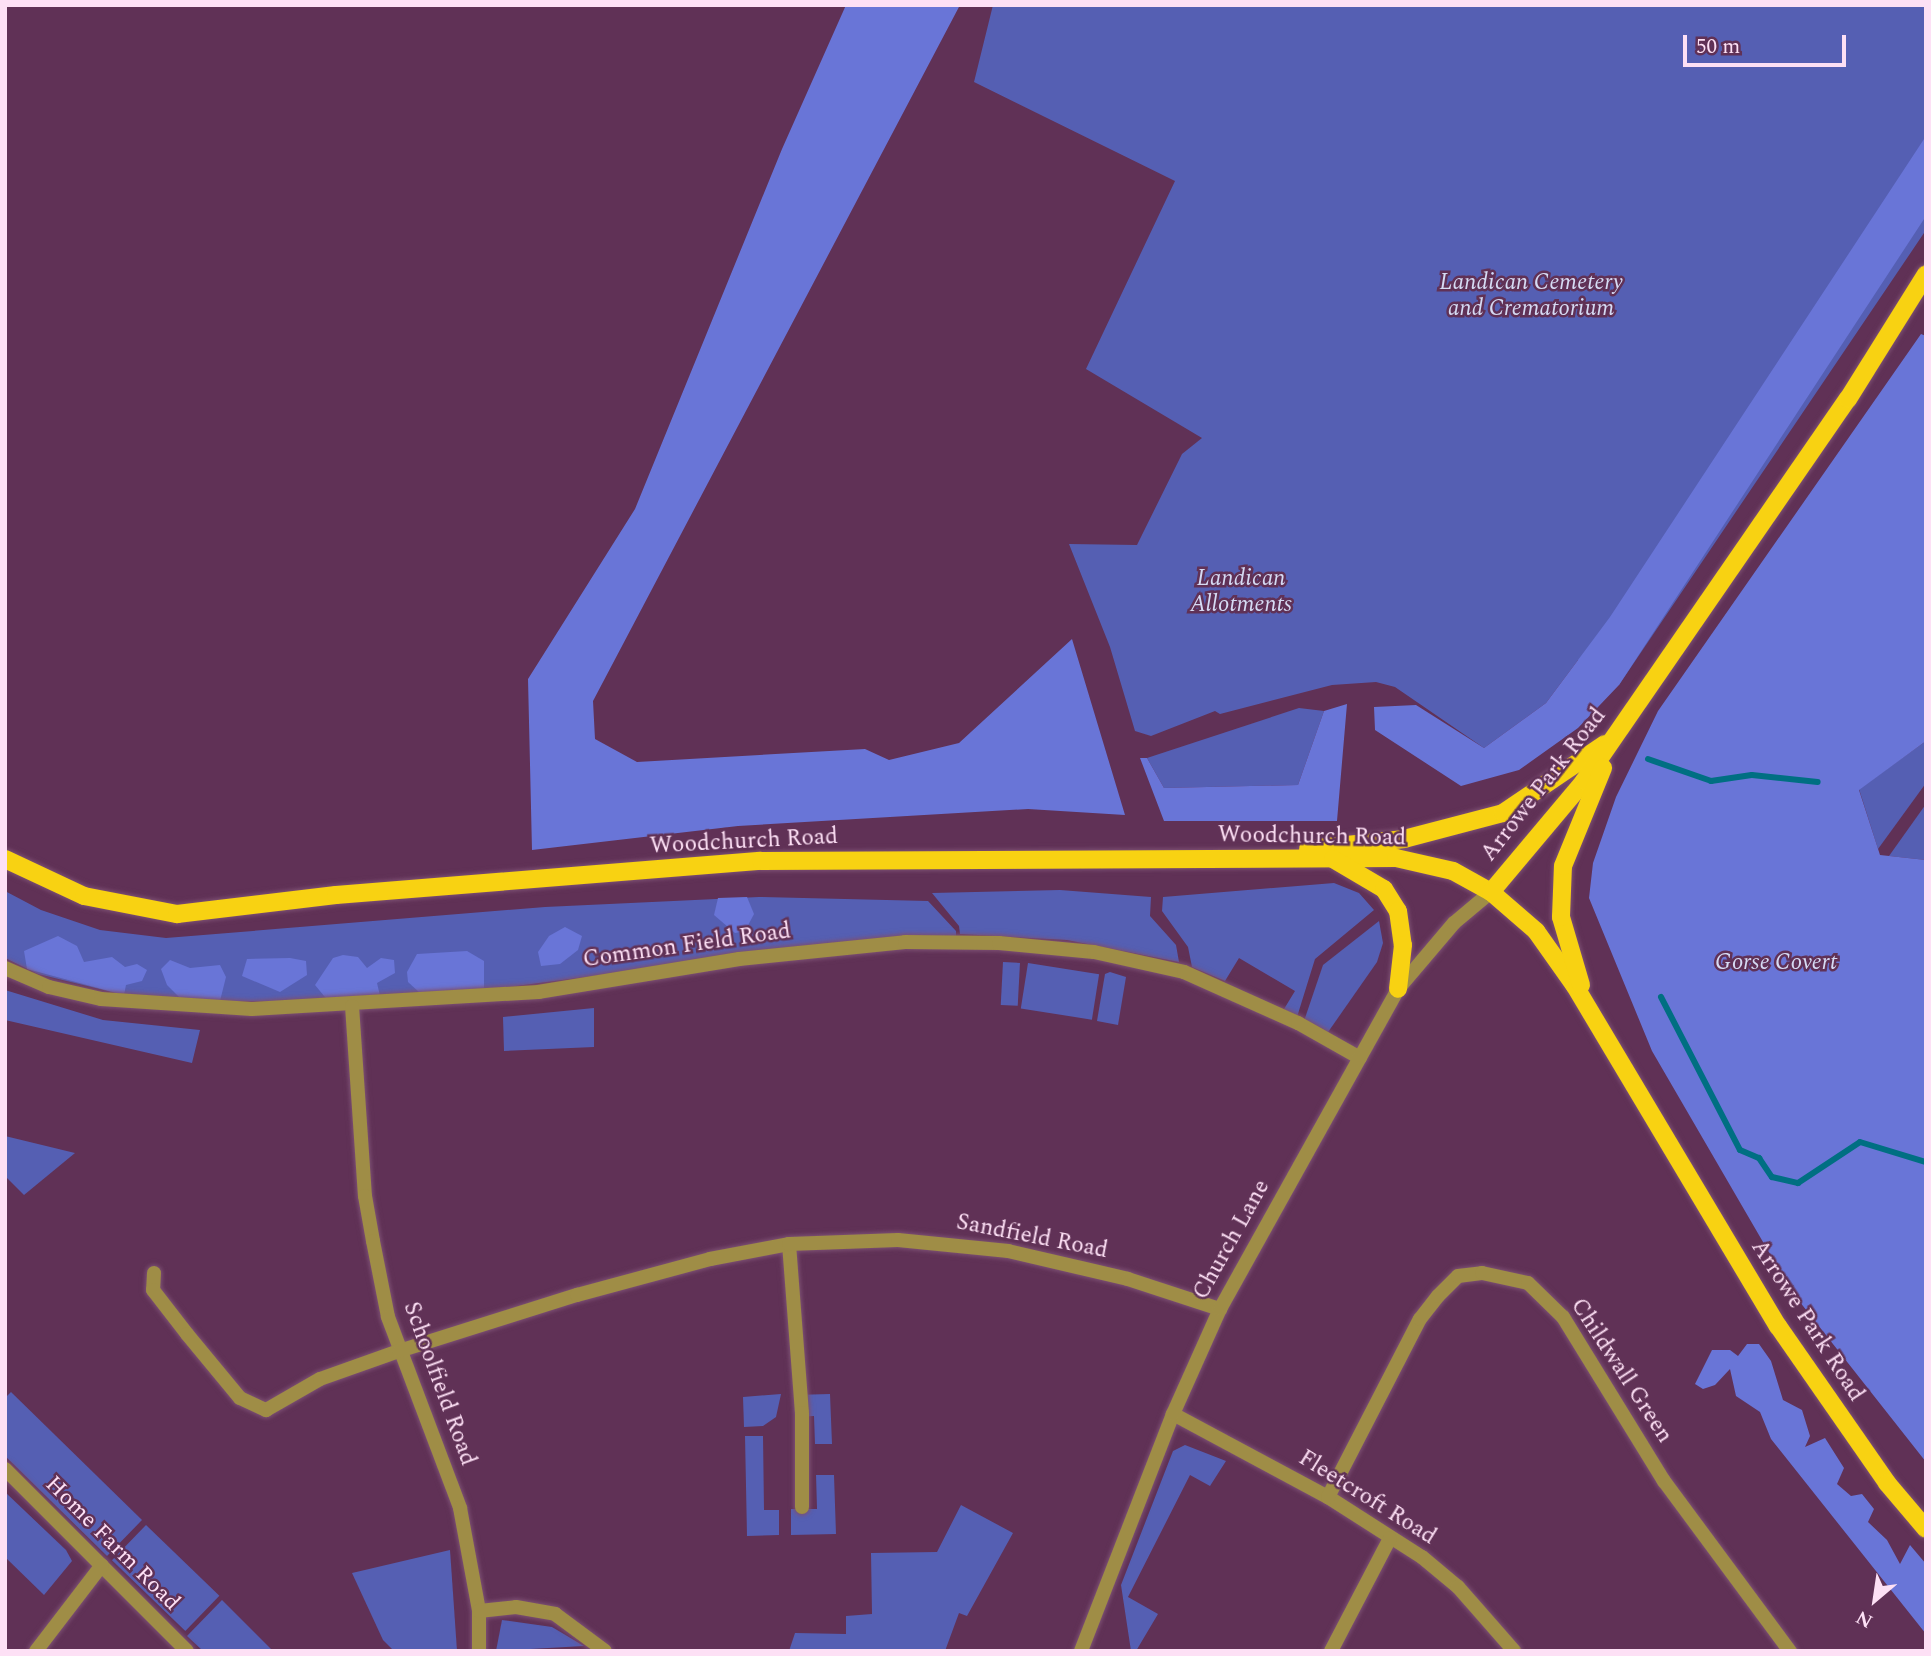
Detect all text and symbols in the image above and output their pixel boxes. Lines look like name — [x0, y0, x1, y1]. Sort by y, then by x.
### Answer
scale bar — [1686, 21, 1849, 65]
text: 50 m — [1696, 31, 1740, 63]
park label: Landican Cemetery and Crematorium — [1439, 269, 1623, 323]
park label: Landican Allotments — [1190, 565, 1292, 619]
street label: Arrowe Park Road — [1476, 703, 1612, 867]
street label: Woodchurch Road — [1218, 822, 1406, 852]
street label: Woodchurch Road — [649, 823, 839, 861]
street label: Common Field Road — [581, 918, 793, 974]
park label: Gorse Covert — [1715, 949, 1837, 977]
street label: Church Lane — [1188, 1175, 1276, 1305]
street label: Sandfield Road — [954, 1209, 1110, 1265]
street label: Arrowe Park Road — [1744, 1235, 1870, 1407]
street label: Childwall Green — [1564, 1293, 1678, 1449]
street label: Schoolfield Road — [397, 1298, 481, 1470]
street label: Fleetcroft Road — [1293, 1445, 1441, 1551]
street label: Home Farm Road — [39, 1471, 185, 1617]
north arrow — [1840, 1565, 1910, 1635]
text: N — [1851, 1602, 1878, 1635]

